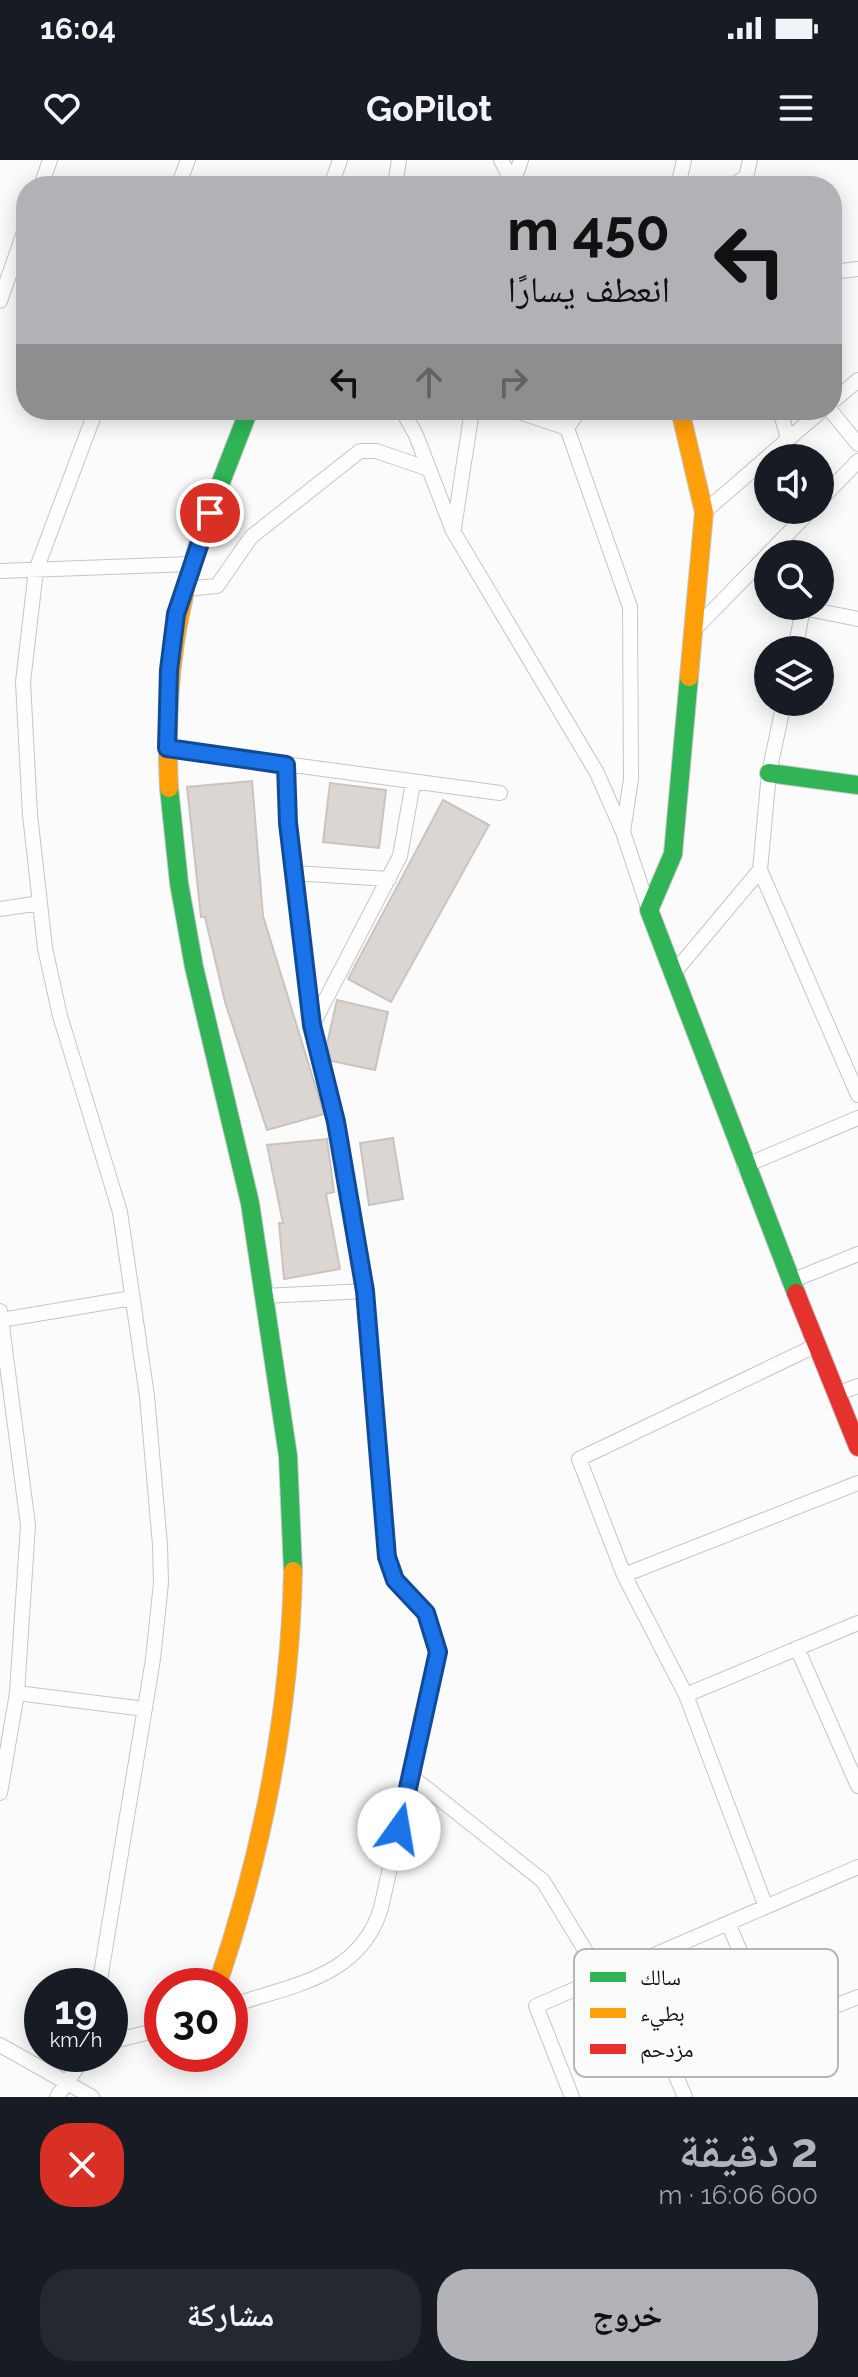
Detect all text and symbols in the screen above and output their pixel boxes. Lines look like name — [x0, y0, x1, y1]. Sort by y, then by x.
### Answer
text: 16:04 — [40, 11, 116, 46]
icon: heart — [40, 86, 84, 130]
icon: menu — [774, 86, 818, 130]
text: GoPilot — [366, 87, 492, 129]
text: 450 m — [507, 197, 670, 263]
icon: left — [698, 208, 802, 312]
text: انعطف يسارًا — [508, 268, 670, 310]
icon: left — [323, 360, 367, 404]
icon: ahead — [407, 360, 451, 404]
icon: right — [491, 360, 535, 404]
map controls — [754, 444, 834, 716]
button: sound — [754, 444, 834, 524]
pin — [176, 479, 244, 547]
icon: arrive — [188, 491, 232, 535]
button: search — [754, 540, 834, 620]
button: layers — [754, 636, 834, 716]
position arrow — [357, 1787, 441, 1871]
legend — [574, 1949, 838, 2077]
text: سالك — [640, 1964, 681, 1990]
speed limit sign: 30 — [144, 1968, 248, 2072]
text: 19 — [54, 1986, 98, 2033]
text: بطيء — [640, 2000, 685, 2031]
text: km/h — [50, 2028, 102, 2052]
text: مزدحم — [640, 2036, 694, 2064]
text: 2 دقيقة — [679, 2122, 818, 2178]
button: close — [40, 2123, 124, 2207]
text: 600 m · 16:06 — [658, 2180, 818, 2210]
button: مشاركة — [40, 2269, 421, 2361]
button: خروج — [437, 2269, 818, 2361]

